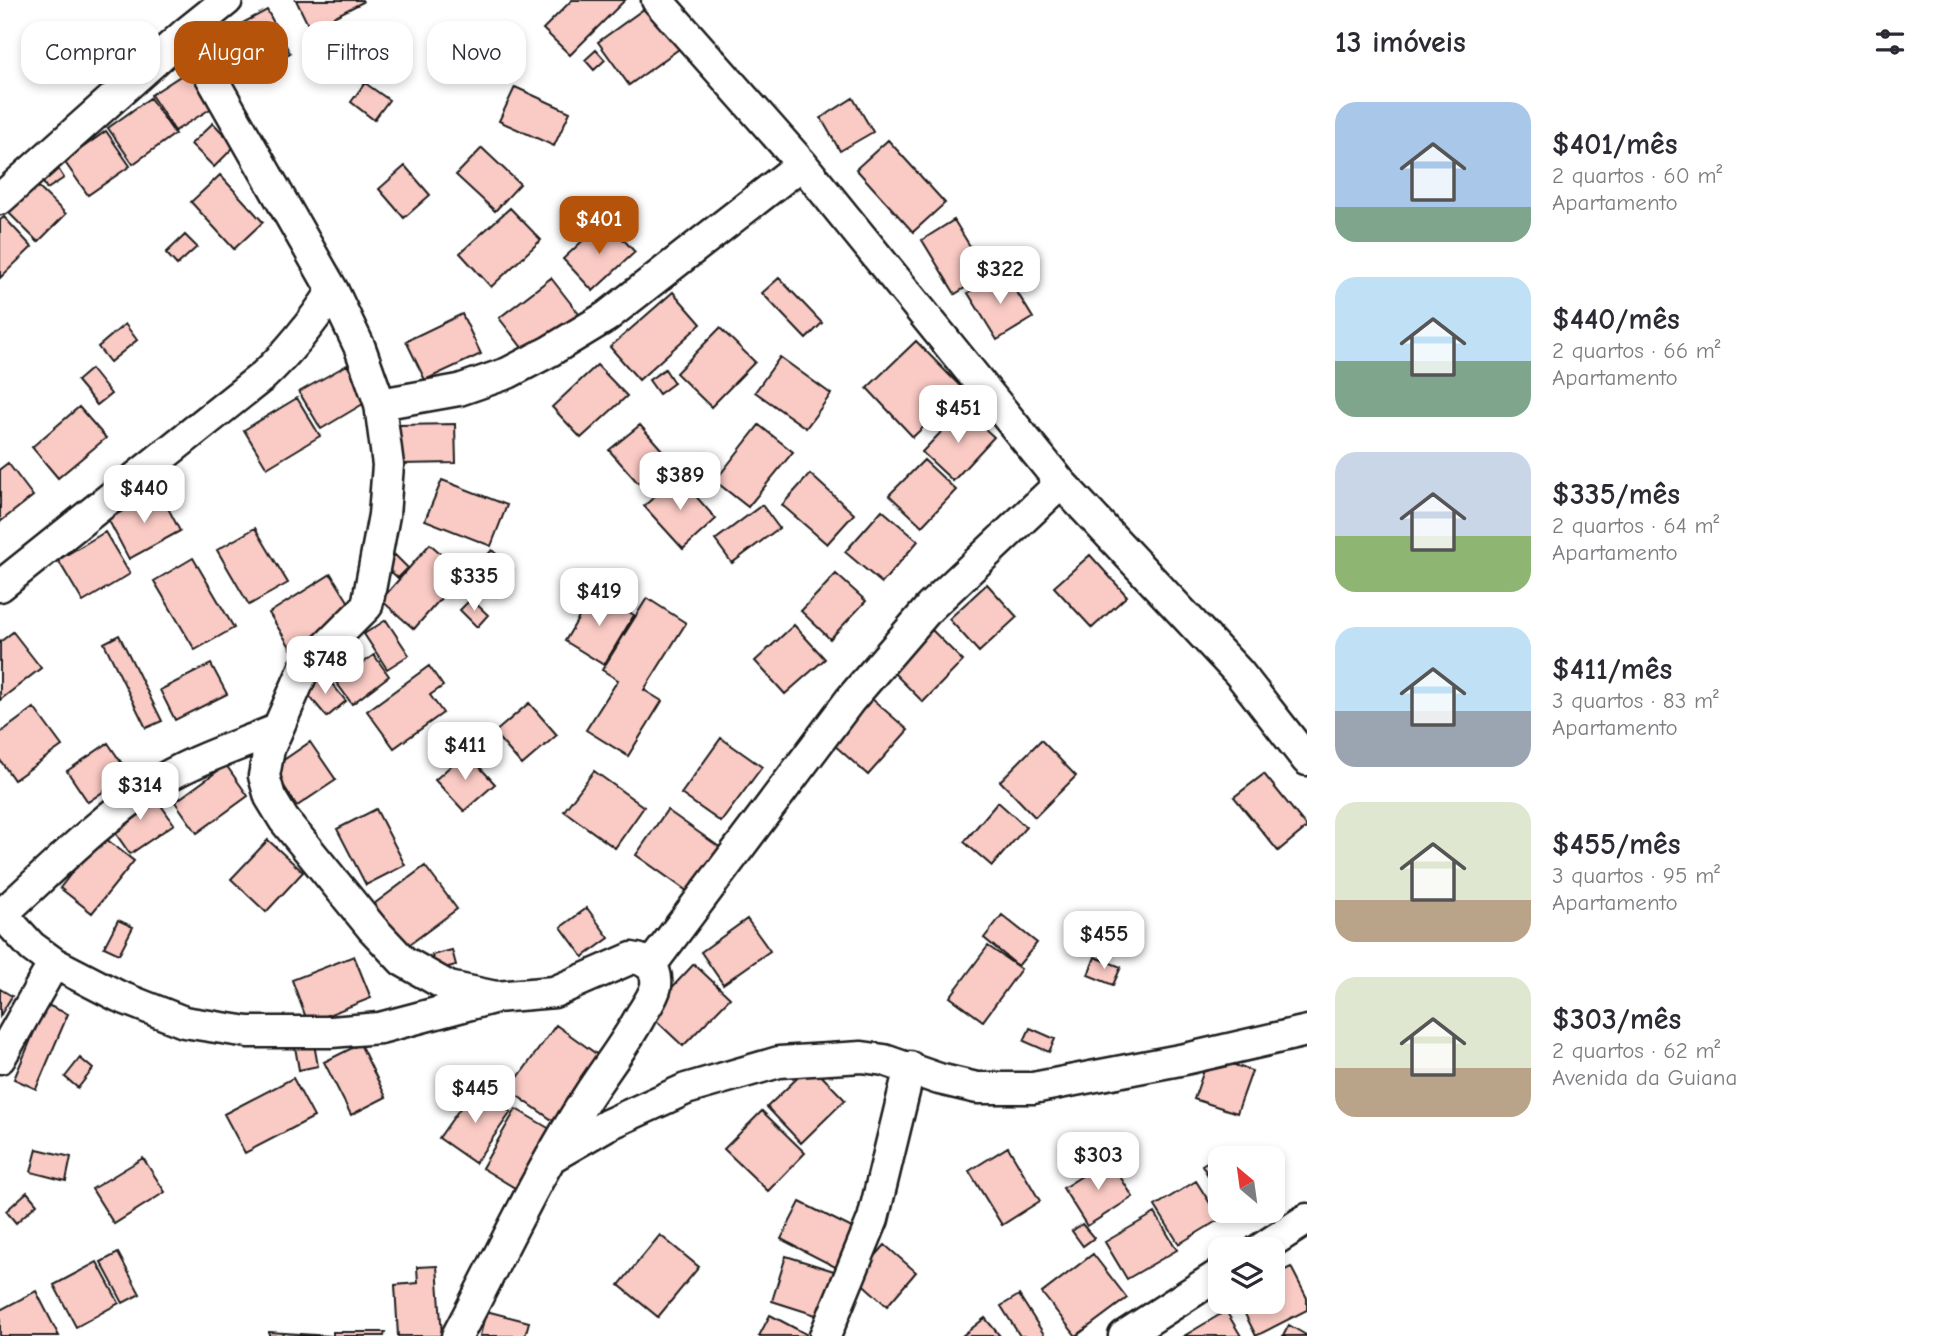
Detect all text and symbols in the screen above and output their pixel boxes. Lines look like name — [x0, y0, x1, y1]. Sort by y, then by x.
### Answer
chip: Comprar — [21, 21, 160, 84]
chip: Alugar — [174, 21, 288, 84]
chip: Filtros — [302, 21, 413, 84]
chip: Novo — [427, 21, 526, 84]
icon: filters — [1871, 23, 1909, 61]
text: 13 imóveis — [1335, 25, 1466, 60]
text: $401/mês — [1552, 127, 1678, 162]
icon: home — [1391, 130, 1475, 214]
text: 2 quartos · 60 m² — [1552, 162, 1722, 189]
text: Apartamento — [1552, 189, 1678, 216]
pin: $401 — [558, 196, 640, 256]
text: $401 — [576, 205, 622, 232]
pin: $322 — [959, 246, 1041, 306]
text: $322 — [976, 255, 1024, 282]
text: $440/mês — [1552, 302, 1680, 337]
icon: home — [1391, 305, 1475, 389]
text: 2 quartos · 66 m² — [1552, 337, 1721, 364]
text: Apartamento — [1552, 364, 1678, 391]
pin: $451 — [917, 386, 999, 445]
text: $451 — [935, 394, 981, 421]
pin: $389 — [639, 452, 721, 512]
text: $389 — [656, 461, 705, 488]
pin: $440 — [103, 466, 185, 525]
text: $440 — [120, 474, 168, 501]
text: $335/mês — [1552, 477, 1680, 512]
icon: home — [1391, 480, 1475, 564]
text: 2 quartos · 64 m² — [1552, 512, 1719, 539]
text: Apartamento — [1552, 539, 1678, 566]
pin: $335 — [433, 554, 515, 613]
text: $335 — [450, 562, 498, 589]
pin: $419 — [558, 568, 640, 628]
text: $419 — [576, 577, 622, 604]
pin: $748 — [284, 636, 366, 696]
text: $748 — [303, 645, 347, 672]
text: $411/mês — [1552, 652, 1672, 687]
icon: home — [1391, 655, 1475, 739]
text: 3 quartos · 83 m² — [1552, 687, 1719, 714]
text: Apartamento — [1552, 714, 1678, 741]
pin: $411 — [424, 722, 506, 782]
text: $411 — [444, 731, 486, 758]
pin: $314 — [99, 762, 181, 822]
text: $314 — [118, 771, 162, 798]
text: $455/mês — [1552, 827, 1681, 862]
icon: home — [1391, 830, 1475, 914]
text: 3 quartos · 95 m² — [1552, 862, 1720, 889]
text: Apartamento — [1552, 889, 1678, 916]
pin: $455 — [1063, 912, 1145, 971]
text: $455 — [1079, 920, 1129, 947]
text: $303/mês — [1552, 1002, 1681, 1037]
icon: home — [1391, 1005, 1475, 1089]
text: 2 quartos · 62 m² — [1552, 1037, 1720, 1064]
text: Avenida da Guiana — [1552, 1064, 1737, 1091]
pin: $445 — [434, 1066, 516, 1125]
text: $445 — [451, 1074, 499, 1101]
pin: $303 — [1057, 1132, 1139, 1192]
text: $303 — [1073, 1141, 1123, 1168]
north arrow — [1208, 1146, 1284, 1223]
map controls — [1208, 1146, 1285, 1314]
button: layers — [1208, 1237, 1285, 1314]

